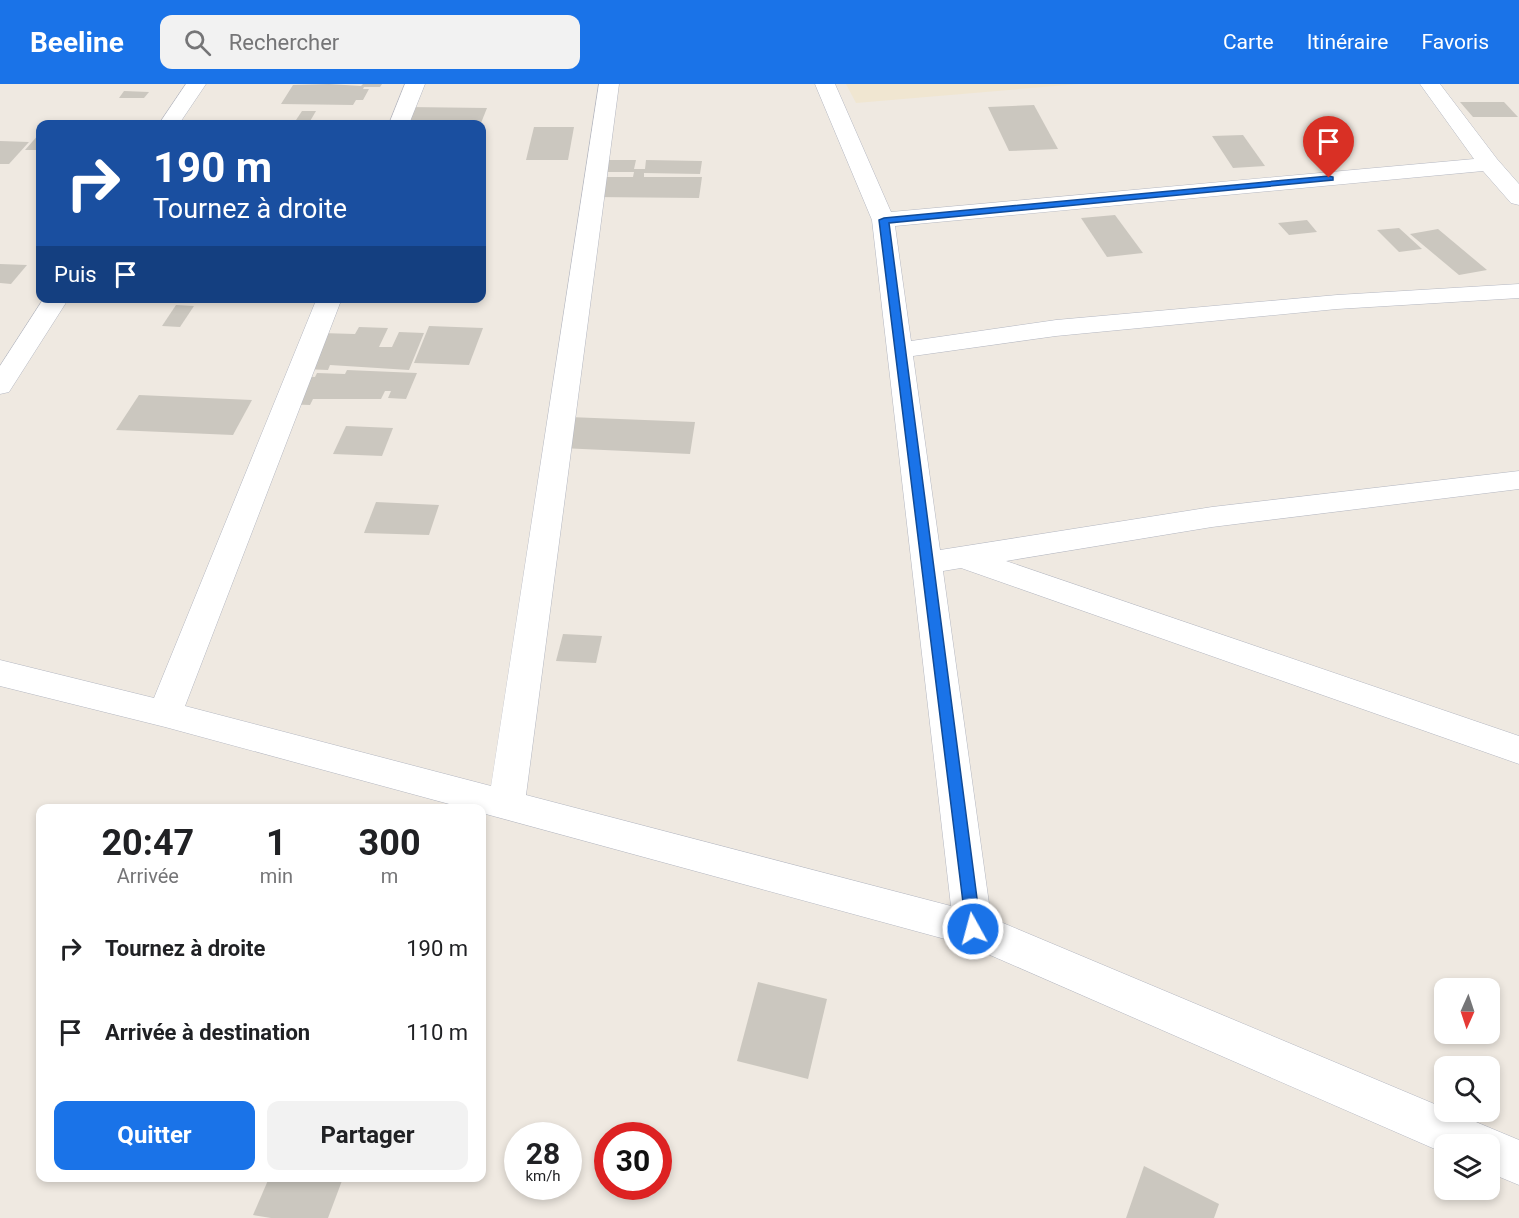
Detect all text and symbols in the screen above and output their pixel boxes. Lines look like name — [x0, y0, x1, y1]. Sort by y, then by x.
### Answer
search box — [160, 15, 580, 69]
text: Beeline — [30, 26, 124, 59]
icon: search — [181, 26, 214, 59]
text: Rechercher — [229, 30, 339, 55]
text: Carte — [1223, 30, 1274, 54]
text: Itinéraire — [1307, 30, 1388, 54]
text: Favoris — [1421, 30, 1489, 54]
pin — [1303, 116, 1354, 178]
icon: arrive — [1312, 125, 1345, 158]
text: 190 m — [153, 143, 272, 192]
icon: right — [54, 144, 132, 222]
text: Tournez à droite — [153, 193, 347, 225]
icon: arrive — [109, 258, 142, 291]
text: Puis — [54, 262, 97, 287]
text: 20:47 — [101, 822, 194, 864]
text: 1 — [266, 822, 287, 864]
text: 300 — [359, 822, 421, 864]
text: Arrivée — [117, 864, 179, 888]
text: min — [260, 864, 293, 888]
text: m — [381, 864, 398, 888]
position arrow — [941, 897, 1005, 961]
icon: right — [54, 932, 87, 965]
text: Tournez à droite — [105, 936, 265, 961]
text: 190 m — [406, 936, 468, 961]
north arrow — [1434, 978, 1500, 1044]
map controls — [1434, 978, 1500, 1200]
icon: arrive — [54, 1016, 87, 1049]
text: Arrivée à destination — [105, 1020, 310, 1045]
text: 110 m — [406, 1020, 468, 1045]
button: search — [1434, 1056, 1500, 1122]
button: Quitter — [54, 1101, 255, 1170]
button: Partager — [267, 1101, 468, 1170]
speed limit sign: 30 — [594, 1122, 672, 1200]
button: layers — [1434, 1134, 1500, 1200]
text: 28 — [526, 1136, 560, 1171]
text: km/h — [525, 1167, 561, 1185]

